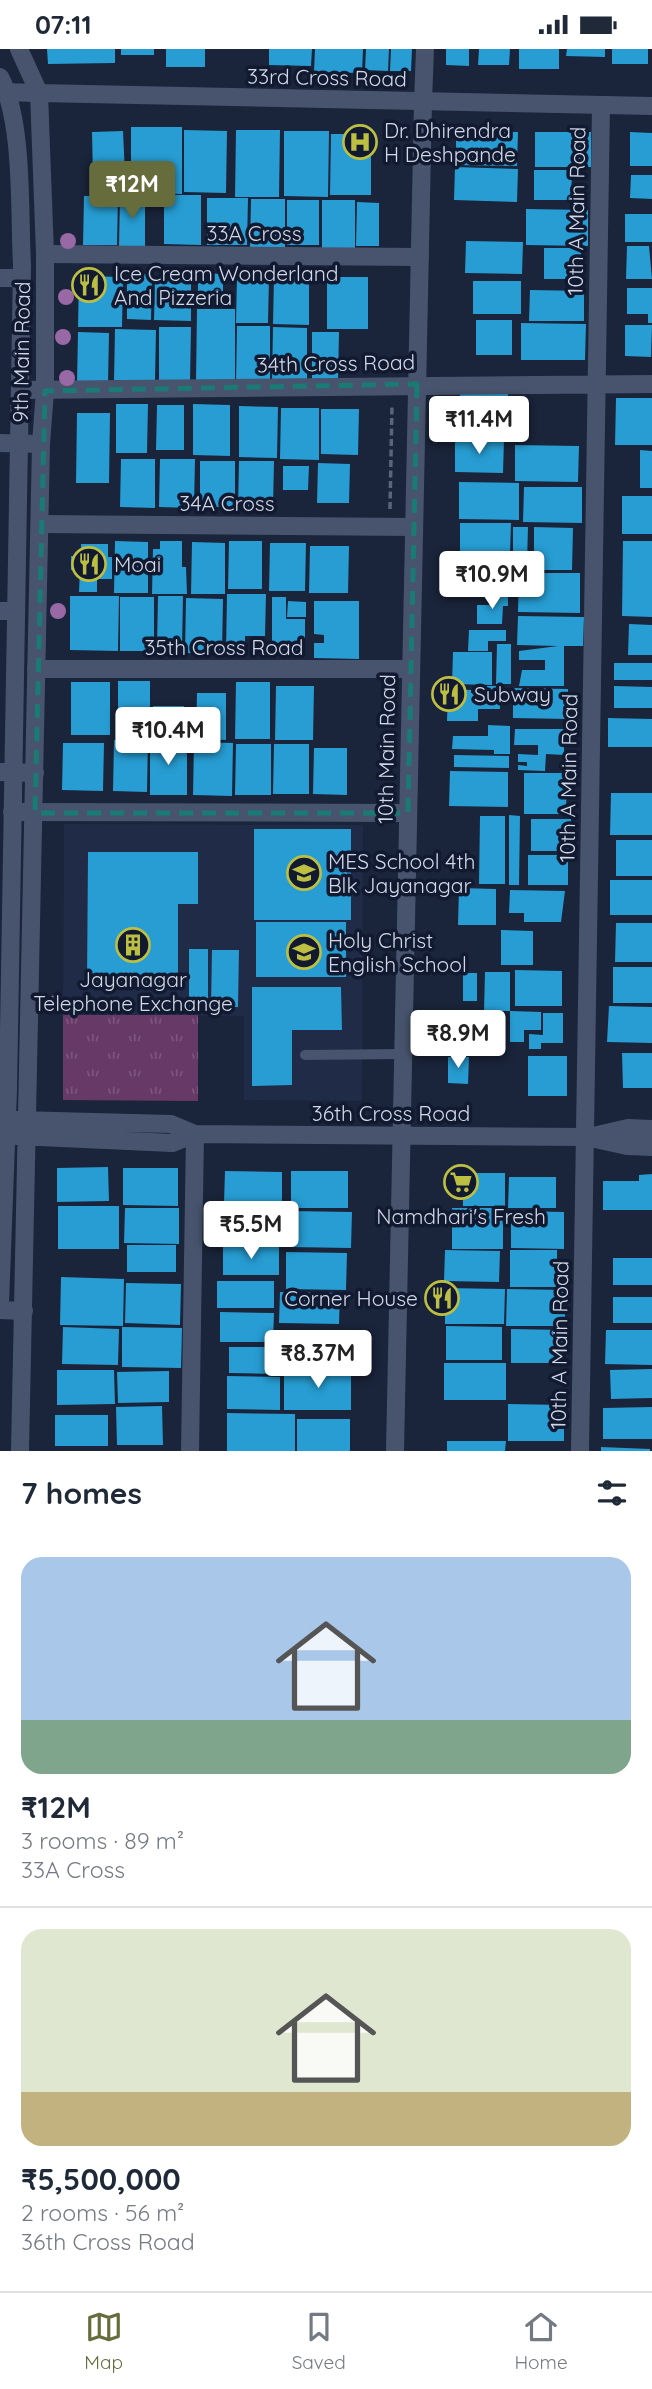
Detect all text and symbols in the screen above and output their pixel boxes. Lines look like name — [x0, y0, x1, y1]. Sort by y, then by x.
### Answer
text: 07:11 — [35, 8, 92, 41]
street label: 33rd Cross Road — [247, 63, 407, 91]
place label: Dr. Dhirendra H Deshpande — [384, 117, 516, 167]
hospital icon: Dr. Dhirendra H Deshpande — [341, 123, 379, 161]
street label: 10th A Main Road — [562, 126, 590, 296]
pin: ₹12M — [91, 162, 173, 221]
text: ₹12M — [105, 169, 159, 198]
street label: 33A Cross — [206, 220, 302, 246]
place label: Ice Cream Wonderland And Pizzeria — [114, 260, 339, 310]
restaurant icon: Ice Cream Wonderland And Pizzeria — [70, 266, 108, 304]
street label: 9th Main Road — [7, 281, 35, 423]
street label: 34th Cross Road — [257, 349, 415, 377]
pin: ₹11.4M — [422, 397, 536, 456]
text: ₹11.4M — [445, 404, 513, 433]
street label: 34A Cross — [179, 490, 275, 516]
restaurant icon: Moai — [70, 545, 108, 583]
place label: Moai — [114, 551, 161, 577]
pin: ₹10.9M — [435, 552, 549, 611]
text: ₹10.9M — [455, 559, 529, 588]
street label: 35th Cross Road — [145, 634, 303, 660]
street label: 10th Main Road — [372, 674, 400, 824]
restaurant icon: Subway — [430, 675, 468, 713]
place label: Subway — [474, 681, 551, 707]
street label: 10th A Main Road — [554, 693, 582, 863]
pin: ₹10.4M — [111, 707, 225, 767]
text: ₹10.4M — [131, 715, 205, 744]
place label: MES School 4th Blk Jayanagar — [328, 848, 475, 898]
school or university icon: MES School 4th Blk Jayanagar — [285, 854, 323, 892]
building icon: Jayanagar Telephone Exchange — [114, 926, 152, 964]
place label: Holy Christ English School — [328, 927, 467, 977]
school or university icon: Holy Christ English School — [285, 933, 323, 971]
place label: Jayanagar Telephone Exchange — [33, 966, 233, 1016]
pin: ₹8.9M — [409, 1011, 507, 1070]
text: ₹8.9M — [427, 1018, 489, 1047]
street label: 36th Cross Road — [312, 1100, 470, 1126]
supermarket icon: Namdhari's Fresh — [442, 1163, 480, 1201]
pin: ₹5.5M — [202, 1201, 300, 1261]
place label: Namdhari's Fresh — [376, 1203, 546, 1229]
text: ₹5.5M — [220, 1209, 282, 1238]
street label: 10th A Main Road — [545, 1260, 573, 1430]
restaurant icon: Corner House — [423, 1279, 461, 1317]
place label: Corner House — [284, 1285, 418, 1311]
pin: ₹8.37M — [261, 1331, 375, 1390]
text: ₹8.37M — [281, 1338, 355, 1367]
text: 7 homes — [21, 1474, 142, 1512]
icon: filters — [593, 1474, 631, 1512]
icon: home — [263, 1603, 389, 1729]
text: ₹12M — [21, 1788, 91, 1826]
text: 3 rooms · 89 m² — [21, 1826, 184, 1855]
text: 33A Cross — [21, 1855, 125, 1884]
icon: home — [263, 1975, 389, 2101]
text: ₹5,500,000 — [21, 2160, 181, 2198]
text: 2 rooms · 56 m² — [21, 2198, 184, 2227]
text: 36th Cross Road — [21, 2227, 195, 2256]
tab: Map — [84, 2308, 123, 2374]
tab: Saved — [292, 2308, 346, 2374]
tab: Home — [514, 2308, 568, 2374]

